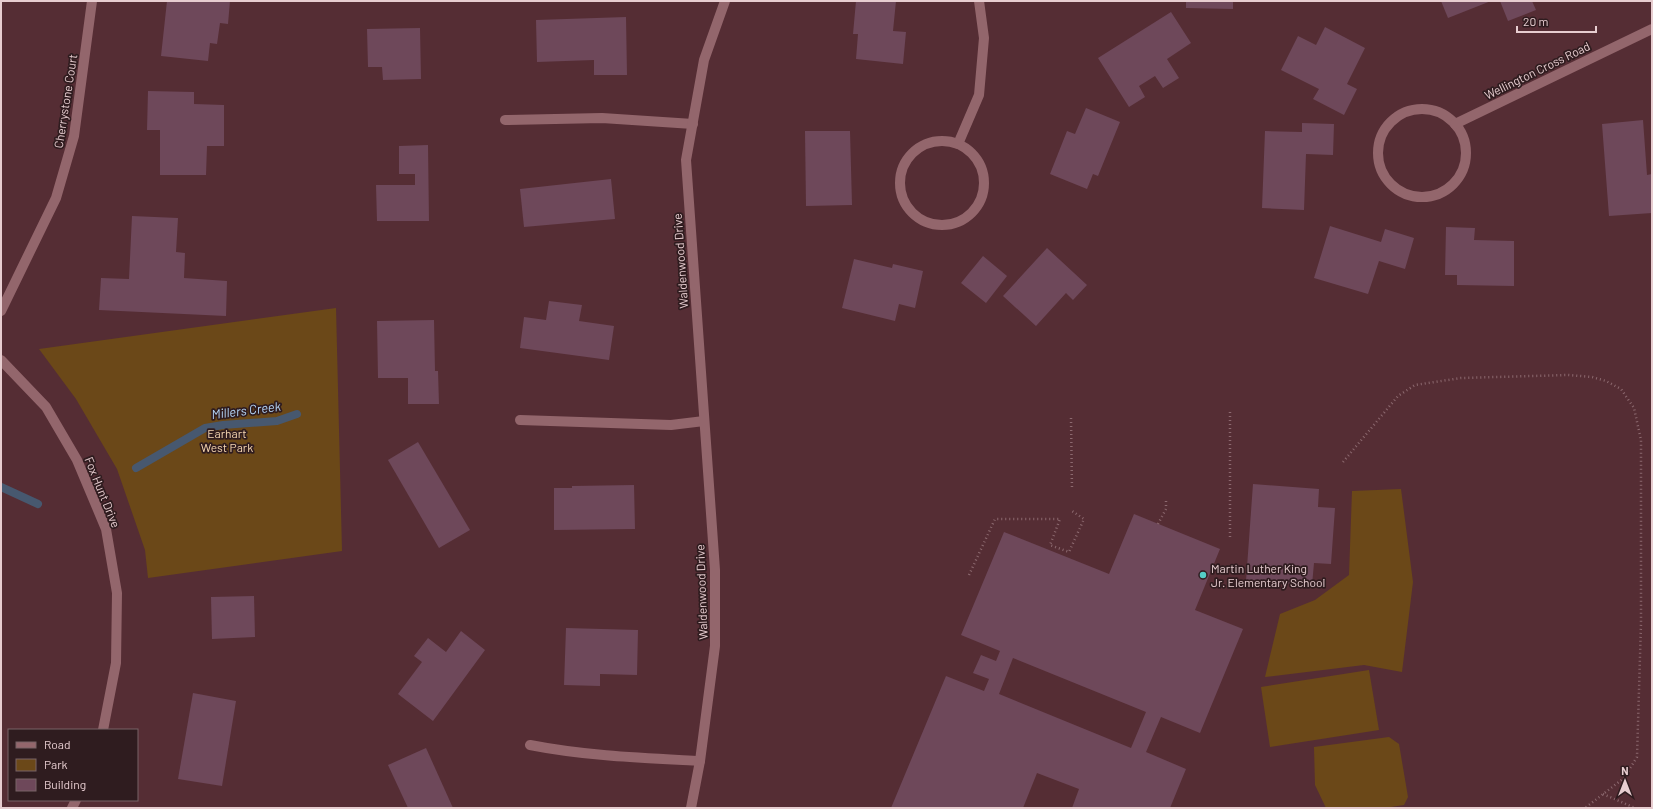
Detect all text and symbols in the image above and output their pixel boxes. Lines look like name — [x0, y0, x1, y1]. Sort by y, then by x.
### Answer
scale bar — [1517, 8, 1596, 34]
text: 20 m — [1523, 14, 1549, 28]
street label: Wellington Cross Road — [1482, 38, 1592, 102]
street label: Cherrystone Court — [51, 53, 79, 149]
street label: Waldenwood Drive — [670, 213, 690, 309]
water label: Millers Creek — [210, 398, 282, 422]
park label: Earhart West Park — [201, 426, 253, 454]
street label: Fox Hunt Drive — [82, 455, 124, 529]
street label: Waldenwood Drive — [692, 544, 710, 640]
place label: Martin Luther King Jr. Elementary School — [1211, 561, 1325, 589]
marker: Martin Luther King Jr. Elementary School — [1198, 570, 1208, 580]
legend — [8, 729, 138, 801]
text: Road — [44, 737, 71, 751]
text: Park — [44, 757, 68, 771]
north arrow — [1605, 761, 1645, 801]
text: N — [1621, 764, 1629, 777]
text: Building — [44, 777, 86, 791]

